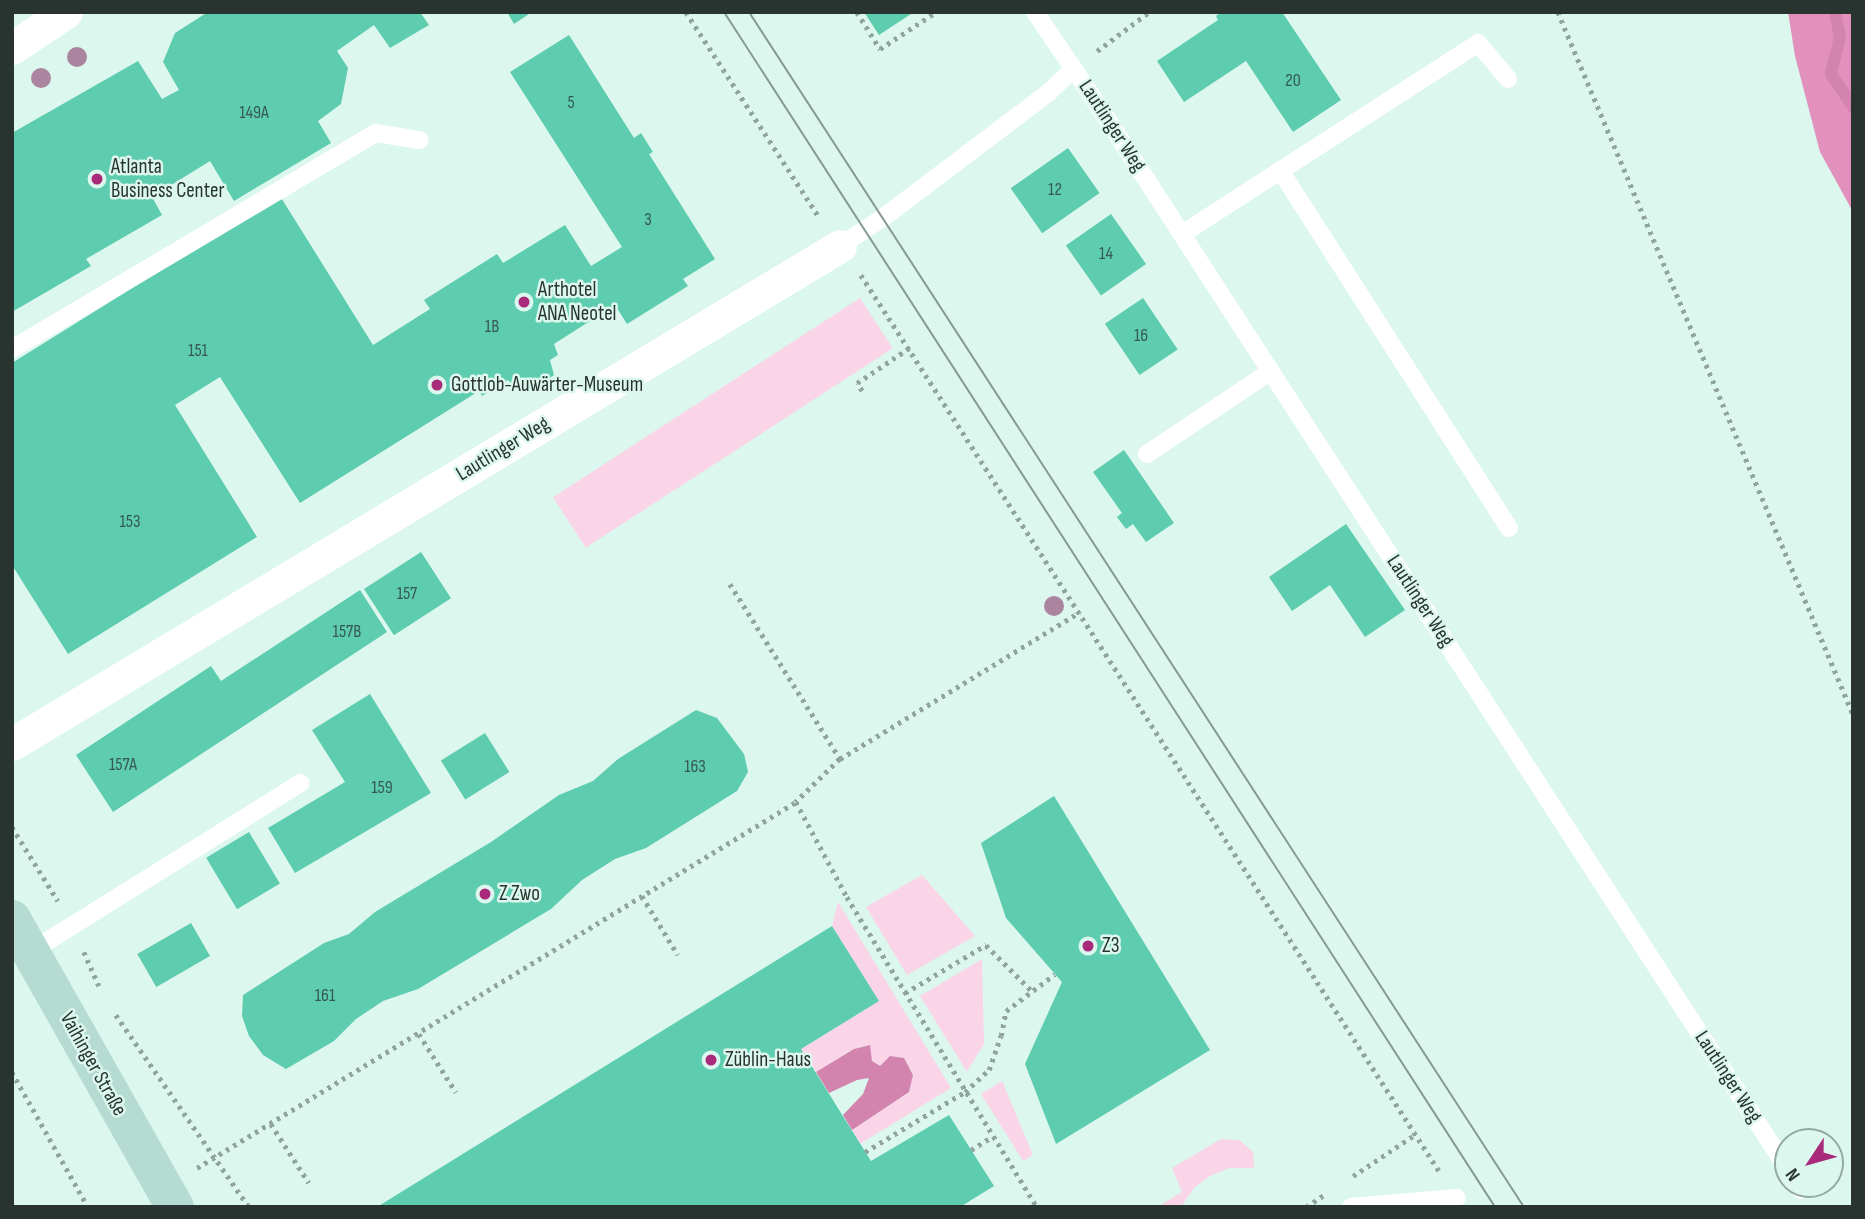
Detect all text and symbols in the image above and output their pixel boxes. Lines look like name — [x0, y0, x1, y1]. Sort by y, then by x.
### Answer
house number: 20 — [1285, 70, 1301, 92]
street label: Lautlinger Weg — [1073, 75, 1151, 177]
house number: 5 — [567, 92, 575, 114]
house number: 149A — [239, 102, 269, 124]
place label: Atlanta Business Center — [111, 154, 224, 204]
marker: Atlanta Business Center — [89, 171, 105, 187]
house number: 12 — [1048, 179, 1062, 201]
house number: 3 — [644, 209, 652, 231]
house number: 14 — [1099, 243, 1113, 265]
place label: Arthotel ANA Neotel — [538, 277, 616, 327]
marker: Arthotel ANA Neotel — [516, 294, 532, 310]
house number: 1B — [485, 316, 499, 338]
house number: 16 — [1134, 325, 1148, 347]
house number: 151 — [188, 340, 208, 362]
place label: Gottlob-Auwärter-Museum — [451, 372, 643, 398]
marker: Gottlob-Auwärter-Museum — [429, 377, 445, 393]
street label: Lautlinger Weg — [452, 411, 554, 487]
house number: 153 — [119, 511, 141, 533]
street label: Lautlinger Weg — [1381, 550, 1459, 652]
house number: 157 — [397, 583, 417, 605]
house number: 157B — [333, 621, 361, 643]
house number: 157A — [109, 754, 137, 776]
house number: 163 — [684, 756, 706, 778]
house number: 159 — [371, 777, 393, 799]
place label: Z Zwo — [499, 881, 540, 907]
marker: Z Zwo — [477, 886, 493, 902]
place label: Z3 — [1102, 933, 1120, 959]
marker: Z3 — [1080, 938, 1096, 954]
house number: 161 — [315, 985, 335, 1007]
street label: Vaihinger Straße — [54, 1008, 132, 1120]
street label: Lautlinger Weg — [1689, 1026, 1767, 1128]
place label: Züblin-Haus — [725, 1047, 811, 1073]
marker: Züblin-Haus — [703, 1052, 719, 1068]
north arrow — [1774, 1128, 1844, 1198]
text: N — [1781, 1164, 1806, 1185]

